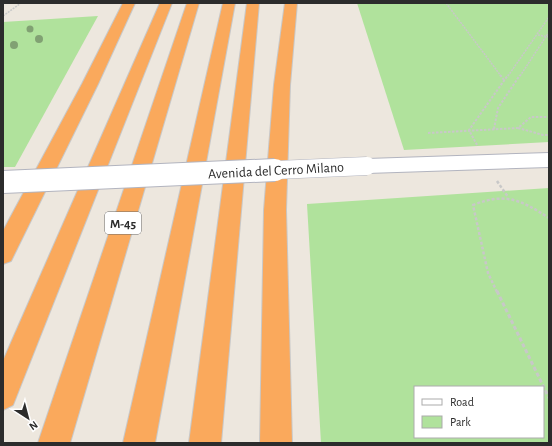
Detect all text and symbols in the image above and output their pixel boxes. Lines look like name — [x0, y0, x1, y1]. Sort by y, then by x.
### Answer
street label: Avenida del Cerro Milano — [208, 160, 345, 182]
road number: M-45 — [105, 212, 141, 234]
legend — [414, 386, 544, 438]
text: Road — [450, 396, 474, 408]
north arrow — [8, 398, 48, 438]
text: Park — [450, 416, 471, 428]
text: N — [27, 419, 40, 432]

